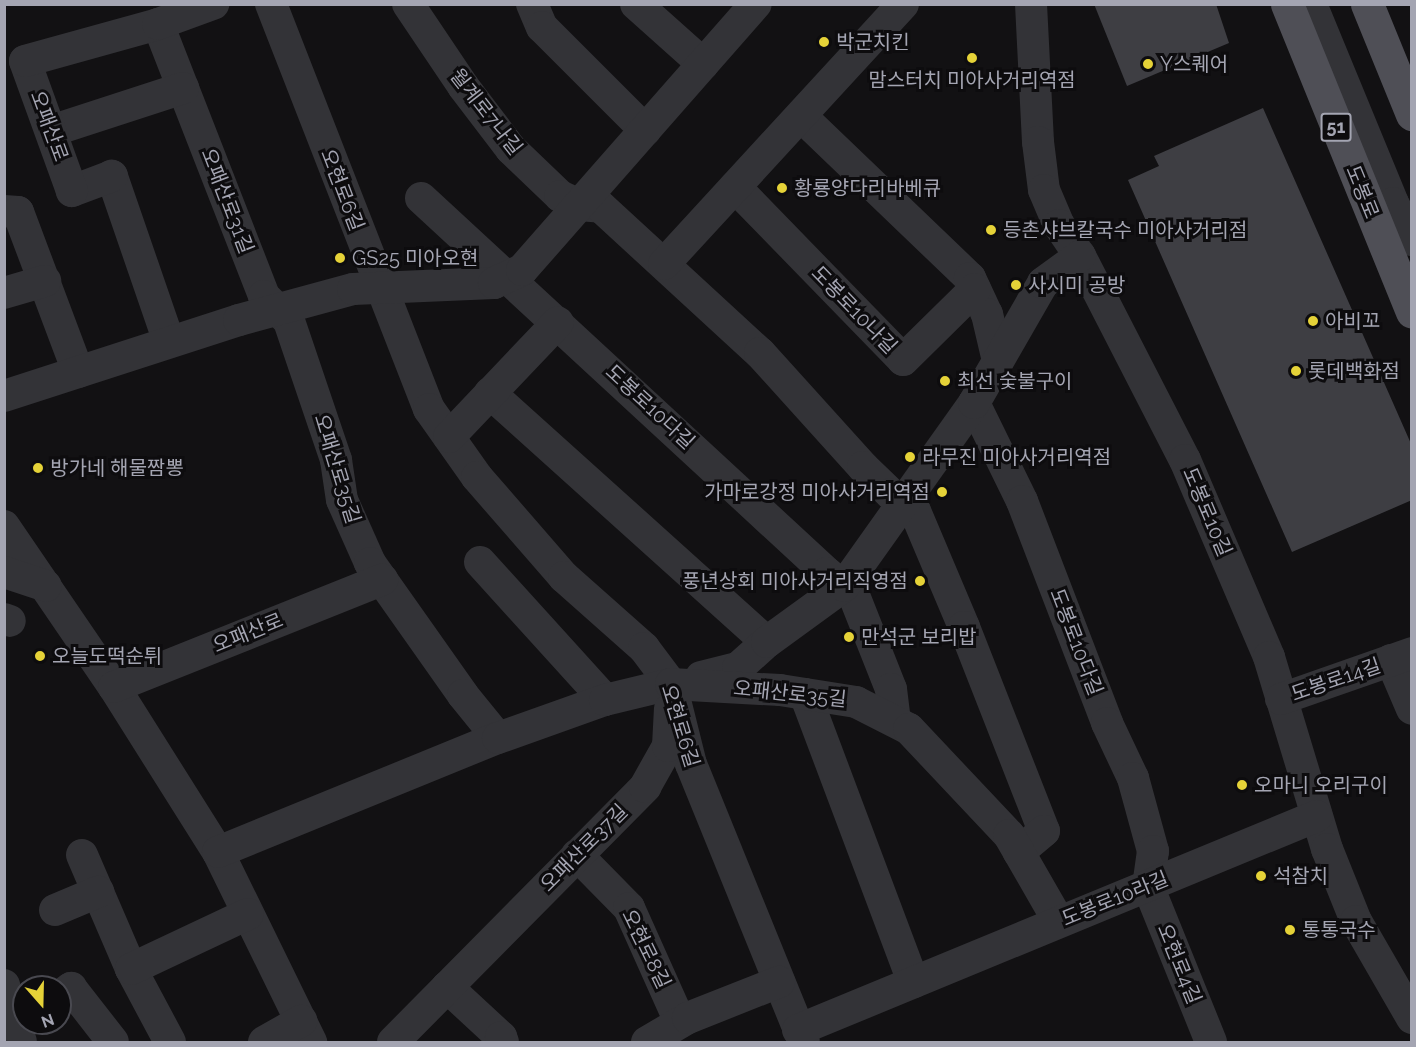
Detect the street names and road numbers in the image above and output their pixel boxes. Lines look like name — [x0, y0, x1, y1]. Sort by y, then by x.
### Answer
street label: 월계로7나길 — [445, 64, 527, 160]
street label: 오패산로 — [25, 87, 73, 165]
road number: 51 — [1320, 112, 1352, 142]
street label: 오패산로31길 — [196, 145, 258, 257]
street label: 오현로6길 — [315, 146, 369, 234]
street label: 도봉로 — [1341, 162, 1383, 222]
street label: 도봉로10나길 — [806, 261, 902, 359]
street label: 도봉로10다길 — [601, 360, 699, 454]
street label: 오패산로35길 — [309, 411, 365, 527]
street label: 도봉로10길 — [1178, 464, 1236, 560]
street label: 도봉로10다길 — [1045, 585, 1107, 699]
street label: 오패산로 — [209, 608, 287, 658]
street label: 도봉로14길 — [1288, 654, 1384, 706]
street label: 오패산로35길 — [732, 676, 848, 712]
street label: 오현로6길 — [656, 682, 704, 770]
street label: 오패산로37길 — [535, 799, 633, 897]
street label: 도봉로10라길 — [1058, 867, 1172, 931]
street label: 오현로8길 — [616, 905, 676, 993]
street label: 오현로4길 — [1152, 920, 1206, 1008]

